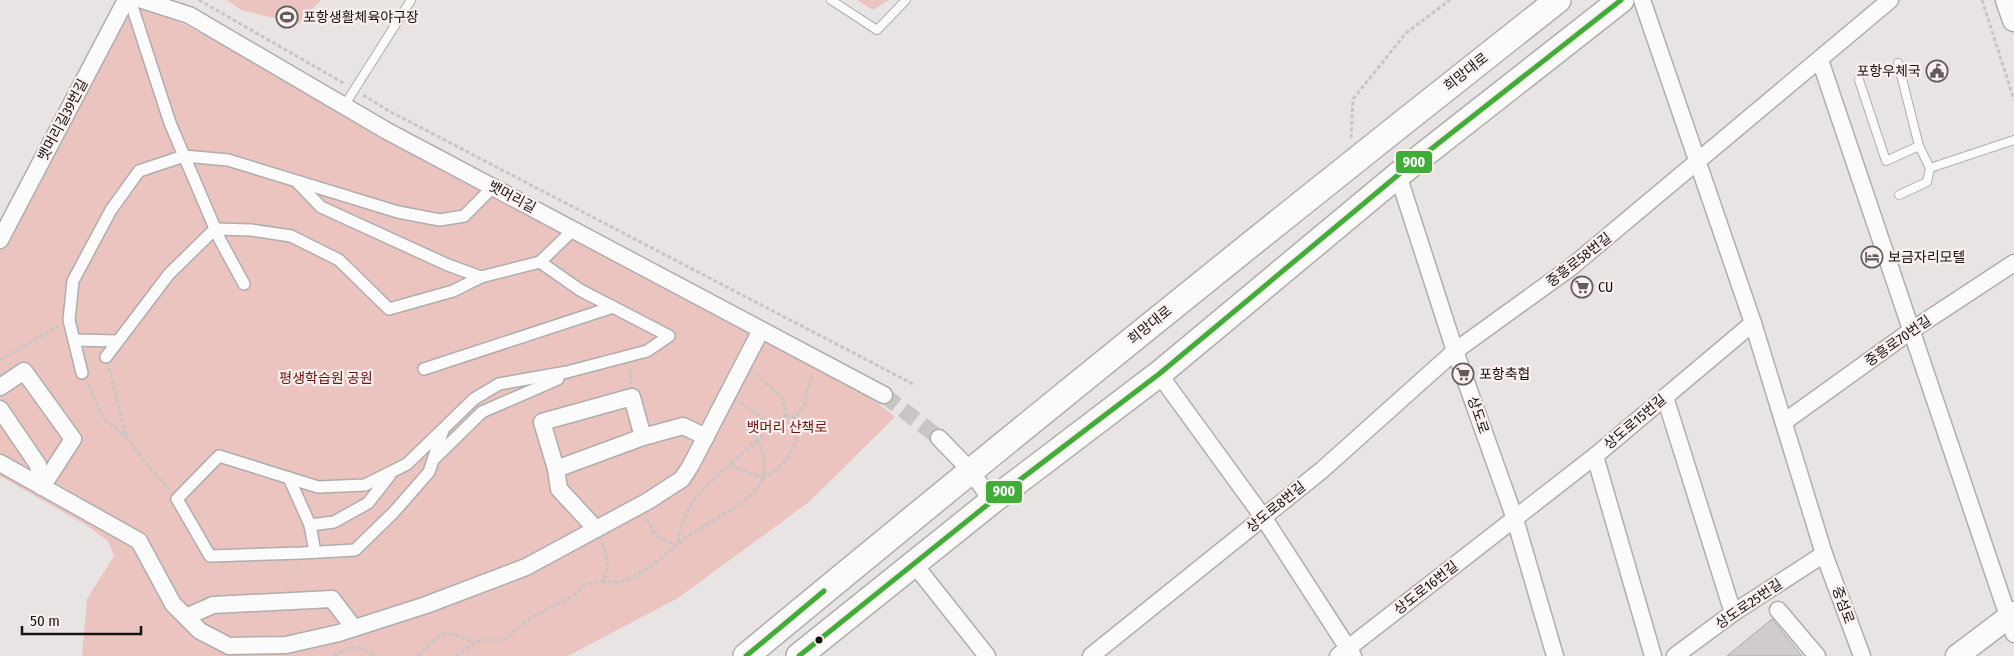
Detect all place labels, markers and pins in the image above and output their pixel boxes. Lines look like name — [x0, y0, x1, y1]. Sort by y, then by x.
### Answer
sports icon: 포항생활체육야구장 — [275, 5, 299, 29]
place label: 포항생활체육야구장 — [303, 9, 419, 26]
public building icon: 포항우체국 — [1925, 59, 1949, 83]
place label: 포항우체국 — [1857, 63, 1921, 80]
hotel icon: 보금자리모텔 — [1860, 245, 1884, 269]
place label: 보금자리모텔 — [1888, 249, 1965, 266]
supermarket icon: CU — [1570, 275, 1594, 299]
place label: CU — [1598, 279, 1613, 296]
supermarket icon: 포항축협 — [1451, 362, 1475, 386]
place label: 포항축협 — [1479, 366, 1531, 383]
unlabelled marker — [814, 635, 824, 645]

